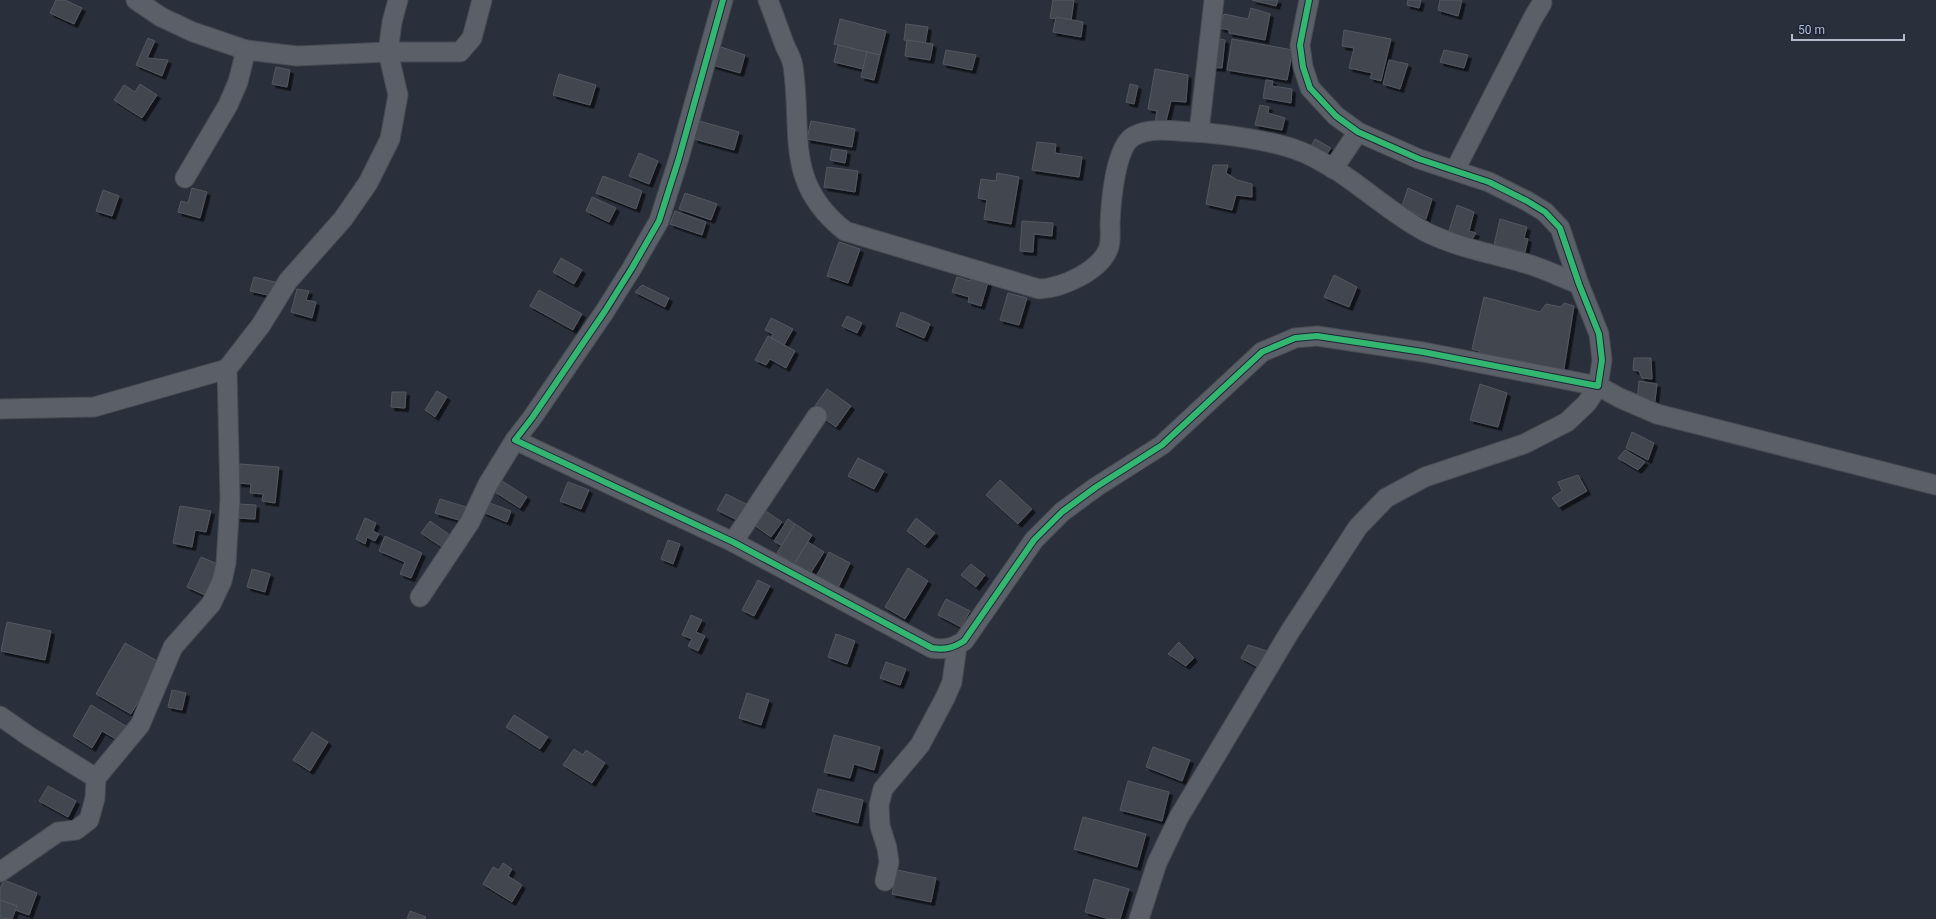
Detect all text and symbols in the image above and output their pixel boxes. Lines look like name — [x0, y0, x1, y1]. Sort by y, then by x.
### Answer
scale bar — [1792, 16, 1904, 42]
text: 50 m — [1798, 23, 1825, 37]

